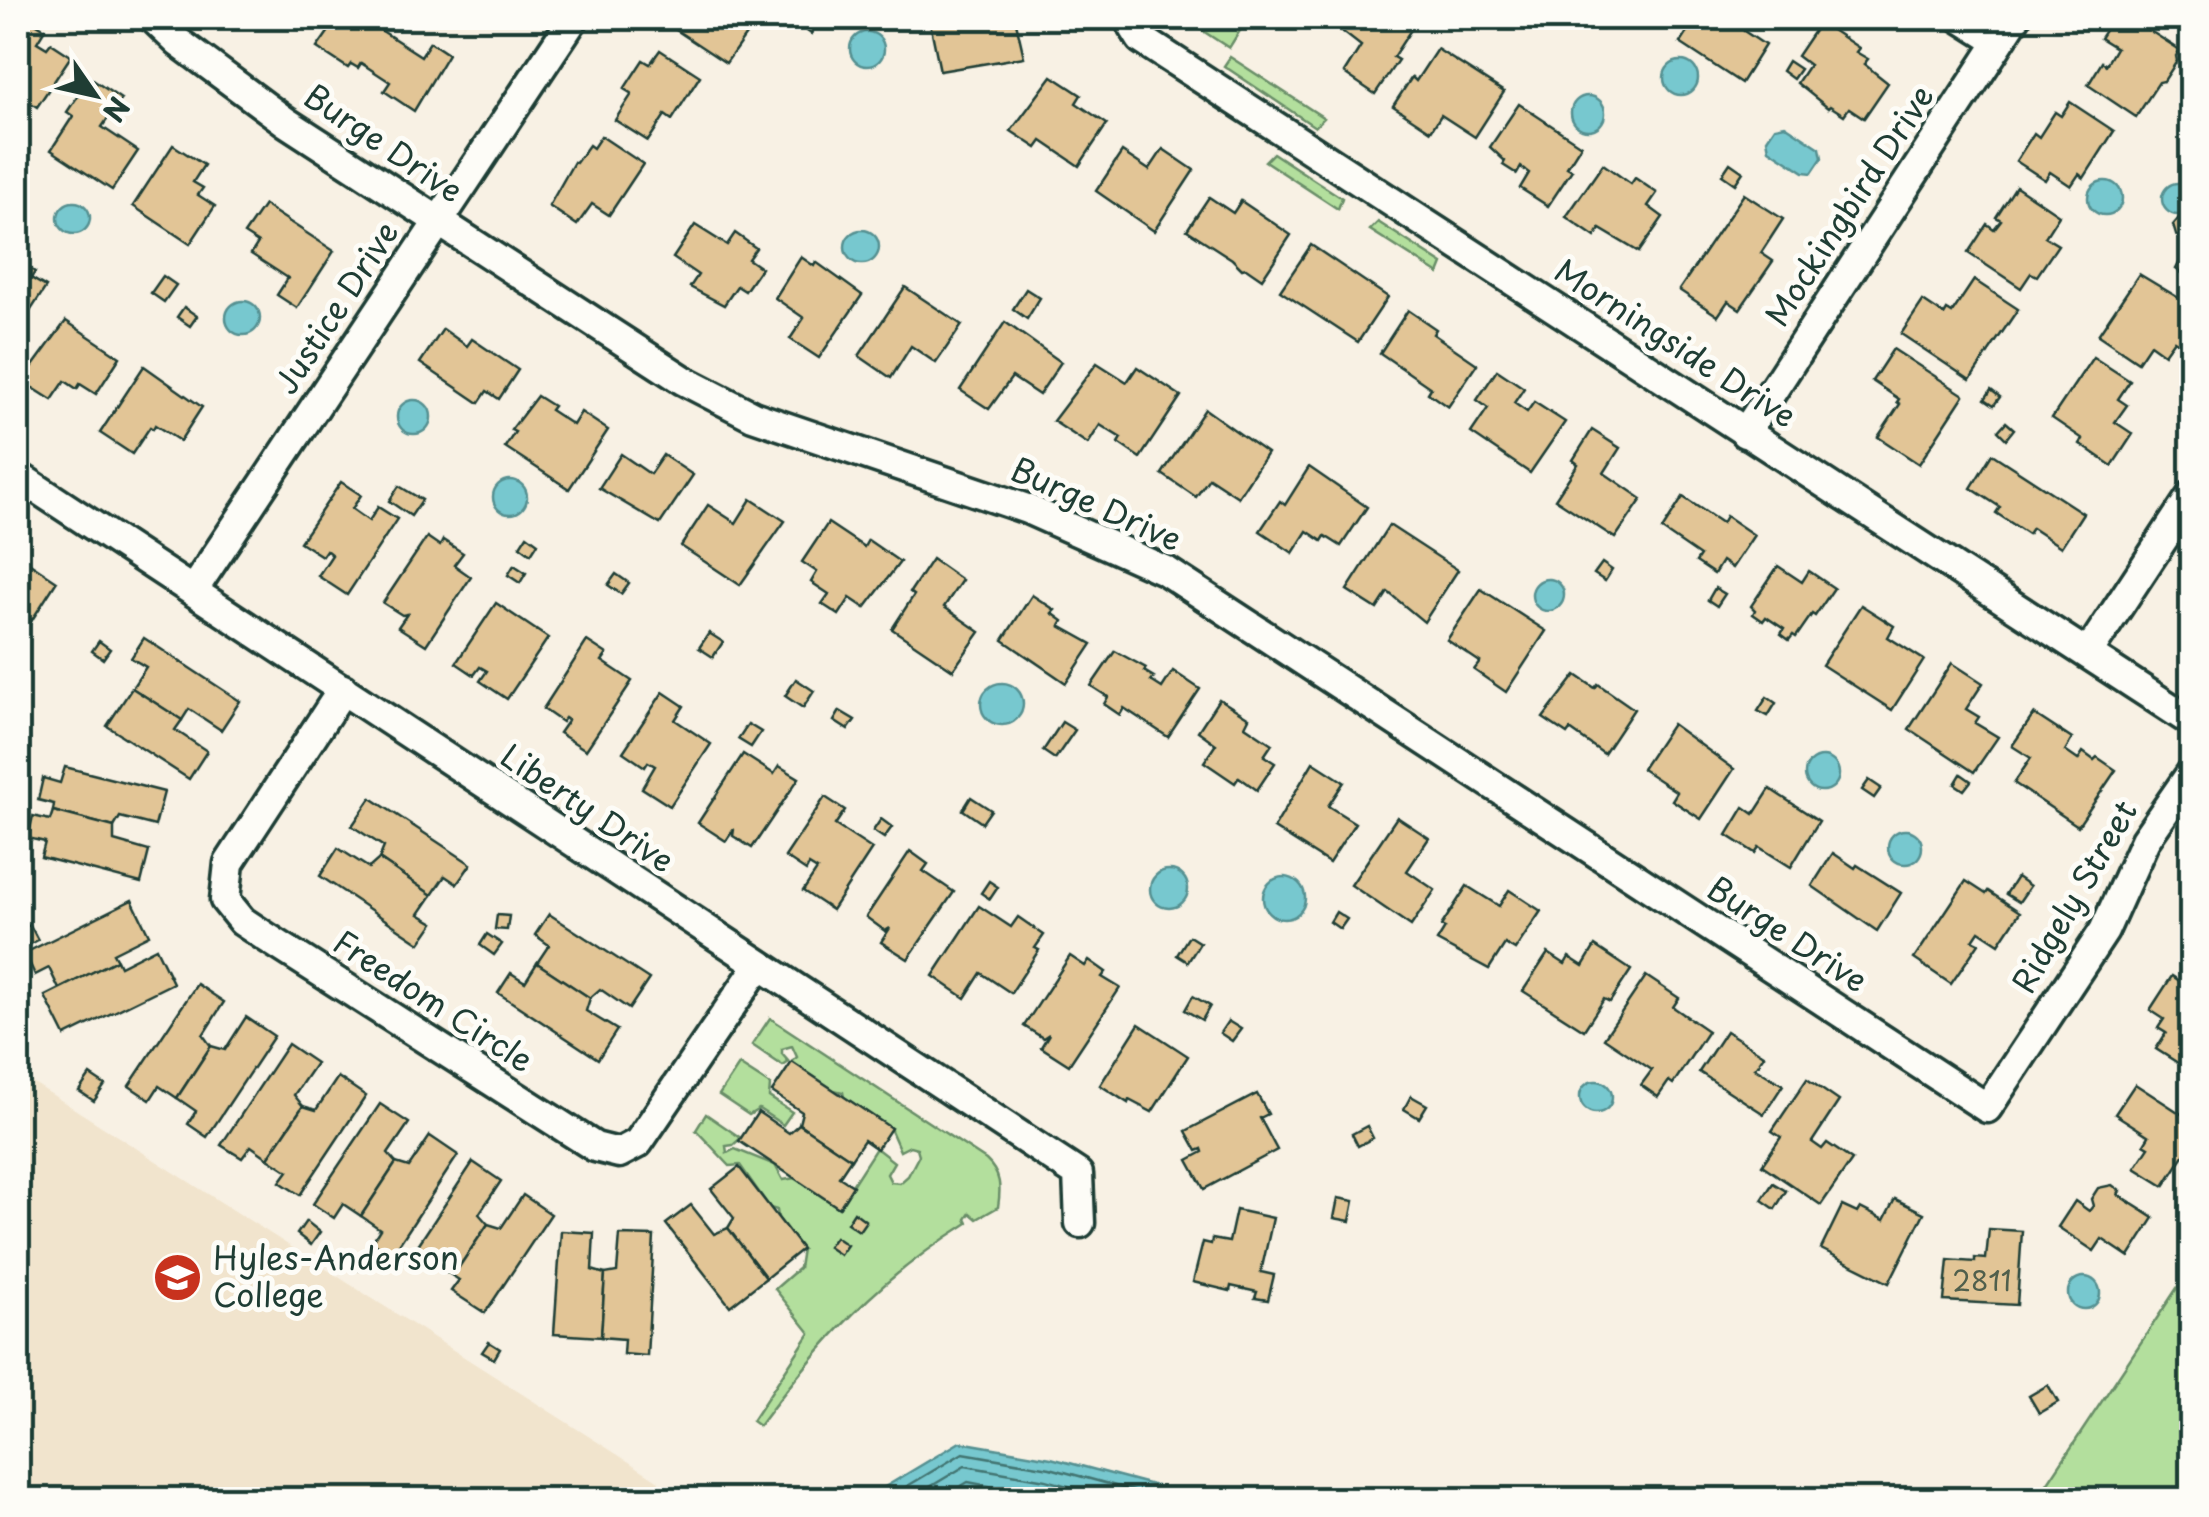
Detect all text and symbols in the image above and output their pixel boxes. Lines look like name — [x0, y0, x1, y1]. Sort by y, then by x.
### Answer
north arrow — [45, 45, 145, 145]
street label: Burge Drive — [295, 71, 473, 213]
street label: Mockingbird Drive — [1752, 75, 1944, 335]
text: N — [93, 89, 141, 131]
street label: Justice Drive — [262, 211, 409, 403]
street label: Morningside Drive — [1546, 246, 1806, 439]
street label: Burge Drive — [1004, 444, 1190, 562]
street label: Liberty Drive — [492, 731, 685, 883]
street label: Ridgely Street — [1999, 791, 2148, 1001]
street label: Burge Drive — [1698, 863, 1878, 1003]
street label: Freedom Circle — [324, 918, 544, 1083]
place label: Hyles-Anderson College — [213, 1233, 459, 1318]
school or university icon: Hyles-Anderson College — [152, 1251, 204, 1303]
house number: 2811 — [1952, 1258, 2012, 1301]

